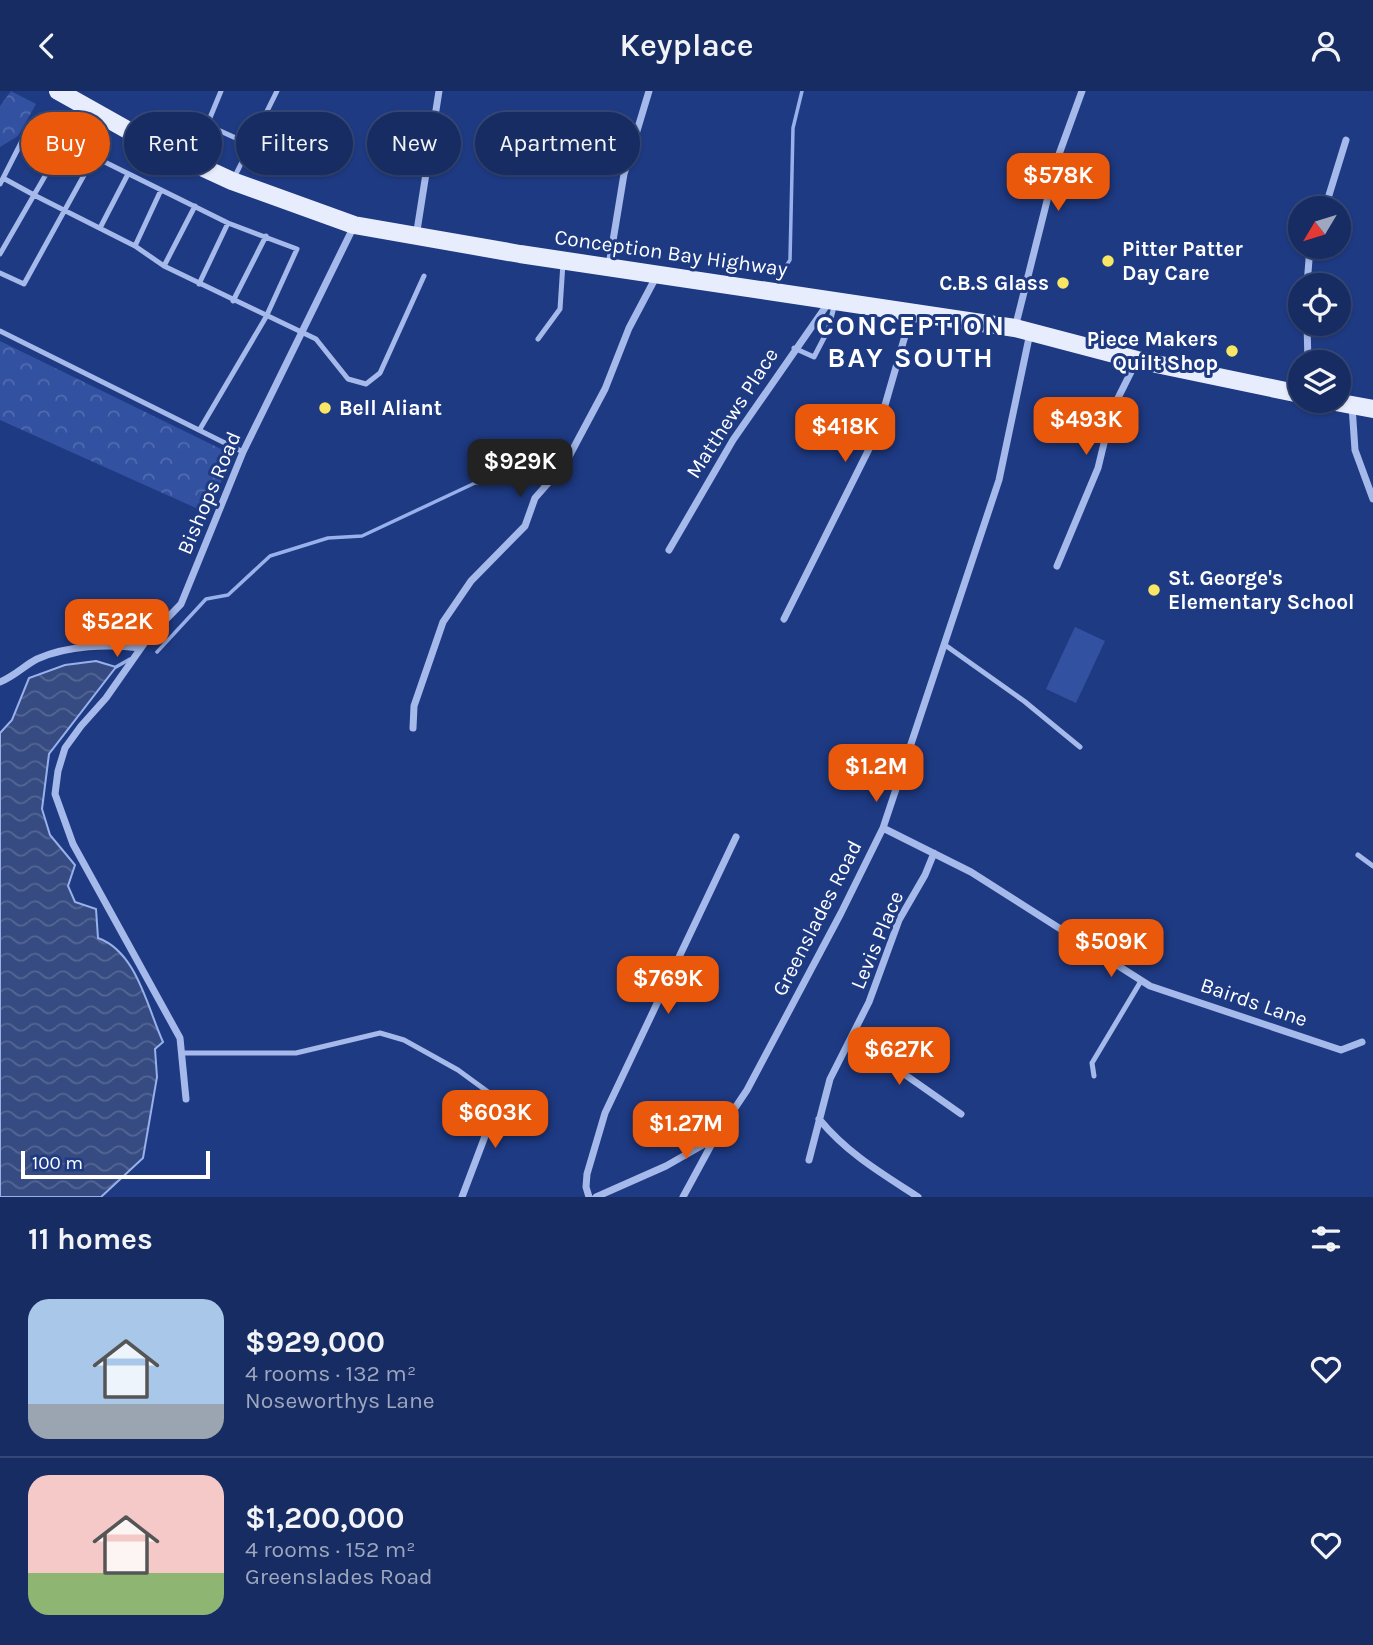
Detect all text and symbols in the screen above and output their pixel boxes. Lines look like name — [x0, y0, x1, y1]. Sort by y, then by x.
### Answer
icon: back — [28, 27, 66, 65]
text: Keyplace — [620, 27, 753, 64]
icon: person — [1307, 27, 1345, 65]
chip: Buy — [21, 112, 110, 175]
chip: Rent — [124, 112, 222, 175]
chip: Filters — [236, 112, 353, 175]
chip: New — [367, 112, 461, 175]
chip: Apartment — [475, 112, 640, 175]
pin: $578K — [1009, 153, 1107, 213]
text: $578K — [1023, 162, 1093, 189]
north arrow — [1288, 196, 1351, 259]
map controls — [1288, 196, 1351, 413]
street label: Conception Bay Highway — [553, 225, 789, 281]
place label: Pitter Patter Day Care — [1122, 237, 1244, 285]
marker: Pitter Patter Day Care — [1100, 253, 1116, 269]
place label: C.B.S Glass — [939, 271, 1049, 295]
button: locate — [1288, 273, 1351, 336]
marker: C.B.S Glass — [1055, 275, 1071, 291]
district label: CONCEPTION BAY SOUTH — [816, 309, 1006, 374]
place label: Piece Makers Quilt Shop — [1087, 327, 1218, 375]
street label: Matthews Place — [681, 343, 783, 483]
marker: Piece Makers Quilt Shop — [1224, 343, 1240, 359]
button: layers — [1288, 350, 1351, 413]
place label: Bell Aliant — [339, 396, 442, 420]
pin: $493K — [1037, 397, 1135, 457]
marker: Bell Aliant — [317, 400, 333, 416]
pin: $418K — [796, 405, 894, 464]
text: $493K — [1050, 406, 1122, 433]
text: $418K — [811, 413, 879, 440]
street label: Bishops Road — [172, 428, 246, 558]
pin: $929K — [471, 439, 569, 499]
text: $929K — [484, 448, 556, 475]
place label: St. George's Elementary School — [1168, 566, 1354, 614]
marker: St. George's Elementary School — [1146, 582, 1162, 598]
pin: $522K — [68, 599, 166, 659]
text: $522K — [81, 608, 153, 635]
pin: $1.2M — [827, 745, 925, 804]
text: $1.2M — [844, 753, 908, 780]
street label: Greenslades Road — [767, 836, 867, 1000]
street label: Levis Place — [846, 887, 908, 993]
pin: $509K — [1062, 919, 1160, 979]
text: $509K — [1075, 928, 1147, 955]
pin: $769K — [619, 957, 717, 1016]
text: $769K — [633, 965, 703, 992]
street label: Bairds Lane — [1197, 972, 1311, 1032]
pin: $627K — [850, 1027, 948, 1087]
text: $627K — [864, 1036, 934, 1063]
pin: $603K — [446, 1091, 544, 1150]
text: $603K — [458, 1099, 532, 1126]
pin: $1.27M — [629, 1101, 743, 1161]
text: $1.27M — [649, 1110, 723, 1137]
scale bar — [21, 1148, 210, 1180]
text: 100 m — [32, 1152, 83, 1174]
icon: filters — [1307, 1220, 1345, 1258]
text: 11 homes — [28, 1221, 153, 1257]
text: $929,000 — [245, 1324, 385, 1360]
icon: home — [84, 1327, 168, 1411]
icon: heart — [1307, 1350, 1345, 1388]
text: 4 rooms · 132 m² — [245, 1360, 416, 1387]
text: Noseworthys Lane — [245, 1387, 435, 1414]
text: $1,200,000 — [245, 1500, 405, 1536]
icon: home — [84, 1503, 168, 1587]
icon: heart — [1307, 1526, 1345, 1564]
text: 4 rooms · 152 m² — [245, 1536, 416, 1563]
text: Greenslades Road — [245, 1563, 433, 1590]

